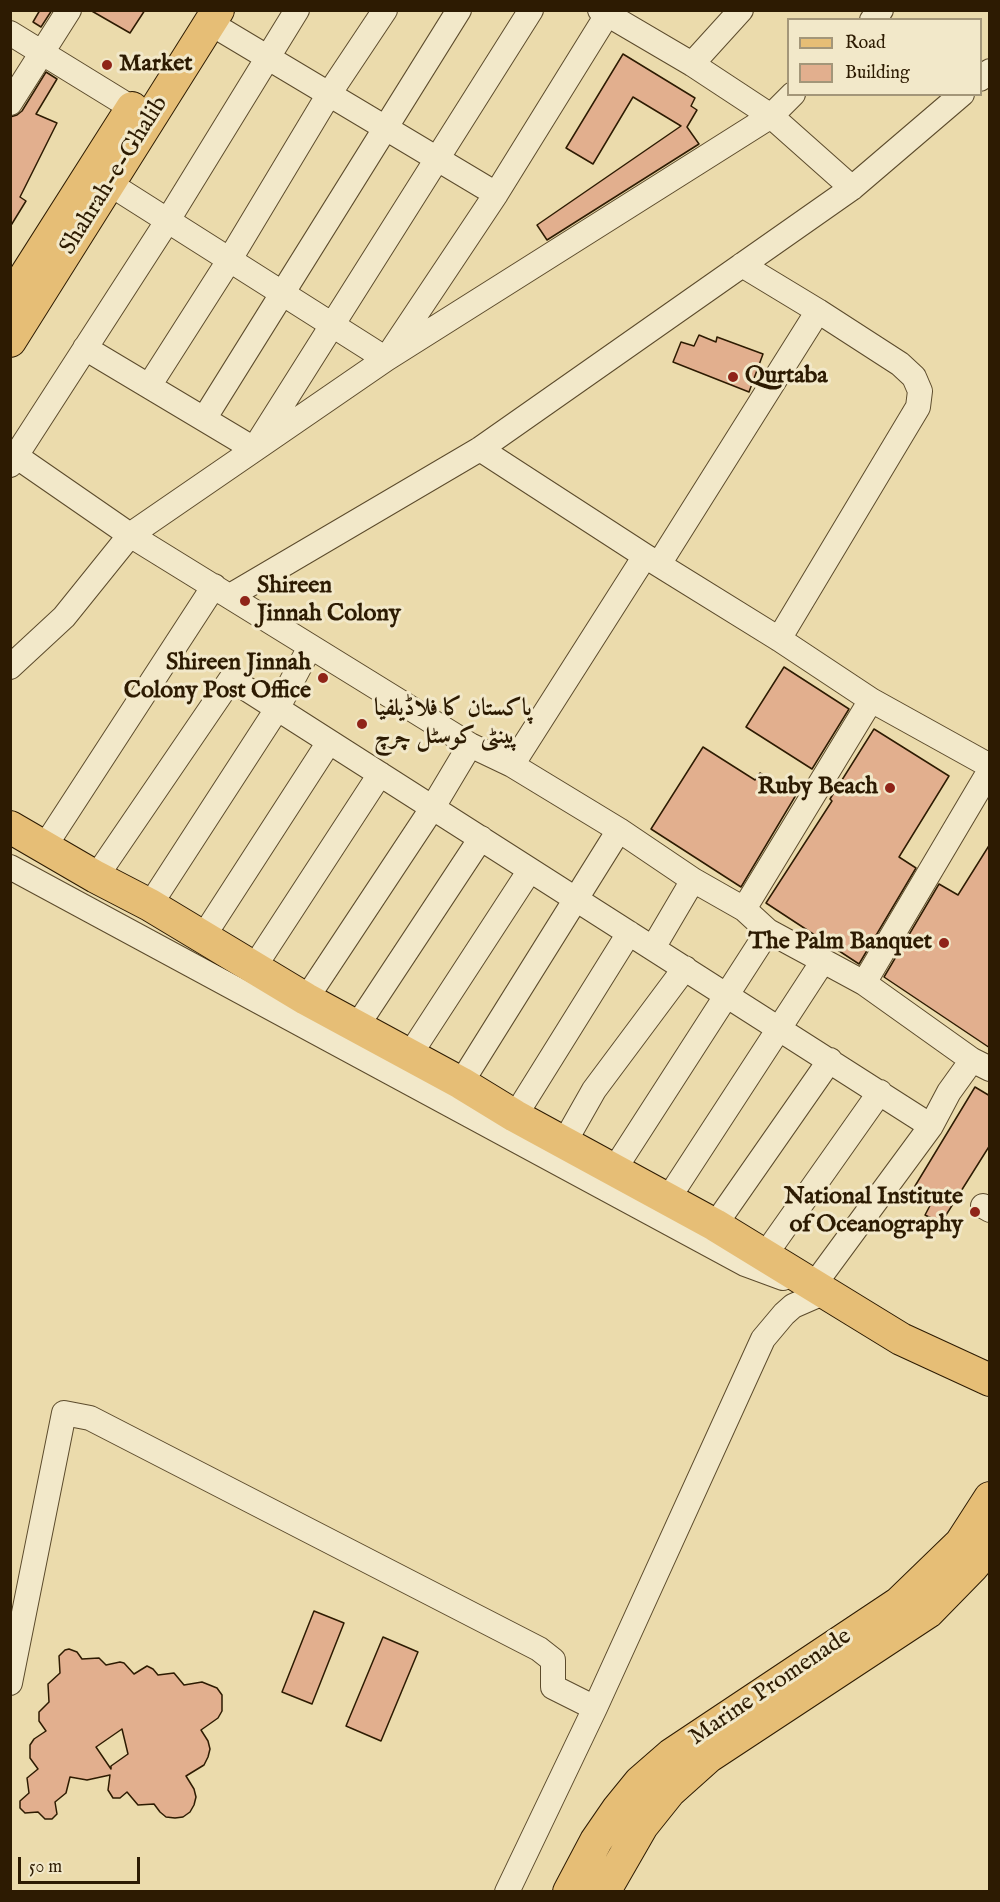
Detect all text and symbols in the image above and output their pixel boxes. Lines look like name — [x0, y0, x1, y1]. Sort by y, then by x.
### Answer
legend — [787, 18, 982, 96]
text: Road — [845, 32, 886, 55]
place label: Market — [119, 51, 193, 79]
marker: Market — [100, 58, 114, 72]
text: Building — [845, 62, 910, 85]
street label: Shahrah-e-Ghalib — [55, 91, 175, 261]
place label: Qurtaba — [745, 363, 828, 391]
marker: Qurtaba — [726, 370, 740, 384]
place label: Shireen Jinnah Colony — [257, 573, 401, 629]
marker: Shireen Jinnah Colony — [238, 594, 252, 608]
place label: Shireen Jinnah Colony Post Office — [124, 650, 311, 706]
marker: Shireen Jinnah Colony Post Office — [316, 671, 330, 685]
place label: پاکستان کا فلاڈیلفیا پینٹی کوسٹل چرچ — [374, 696, 532, 752]
marker: پاکستان کا فلاڈیلفیا پینٹی کوسٹل چرچ — [355, 717, 369, 731]
place label: Ruby Beach — [757, 774, 878, 802]
marker: Ruby Beach — [883, 781, 897, 795]
place label: The Palm Banquet — [748, 929, 932, 957]
marker: The Palm Banquet — [937, 936, 951, 950]
place label: National Institute of Oceanography — [784, 1184, 963, 1240]
marker: National Institute of Oceanography — [968, 1205, 982, 1219]
street label: Marine Promenade — [684, 1623, 858, 1753]
scale bar — [21, 1845, 142, 1883]
text: 50 m — [29, 1856, 62, 1879]

